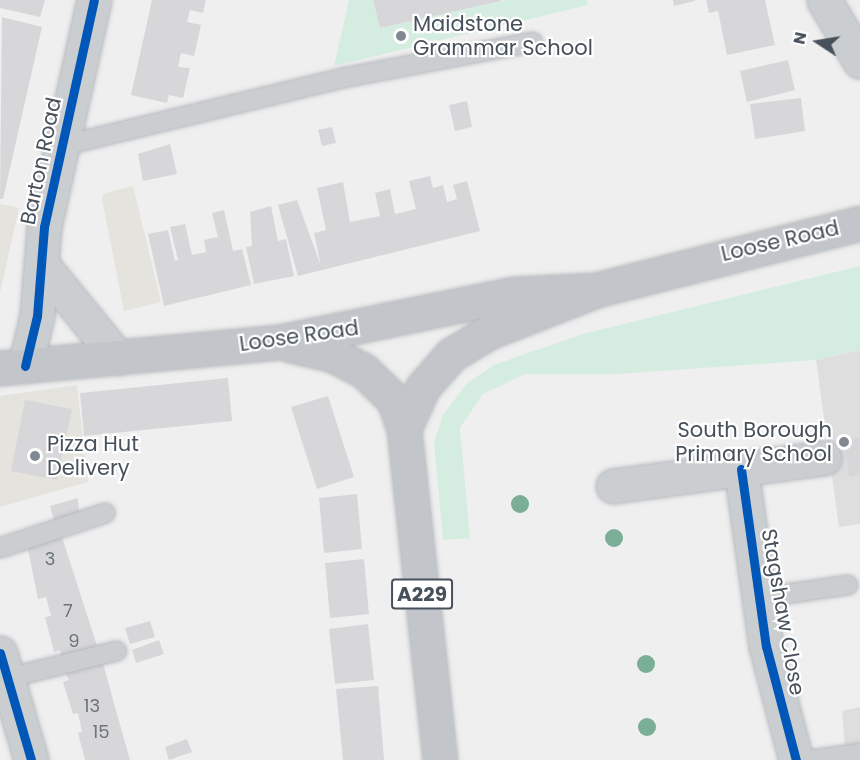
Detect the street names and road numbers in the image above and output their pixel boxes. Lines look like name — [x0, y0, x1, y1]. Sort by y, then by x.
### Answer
street label: Barton Road — [15, 95, 67, 227]
street label: Loose Road — [719, 215, 841, 267]
street label: Loose Road — [238, 315, 360, 357]
street label: Stagshaw Close — [756, 527, 810, 697]
road number: A229 — [390, 577, 454, 611]

